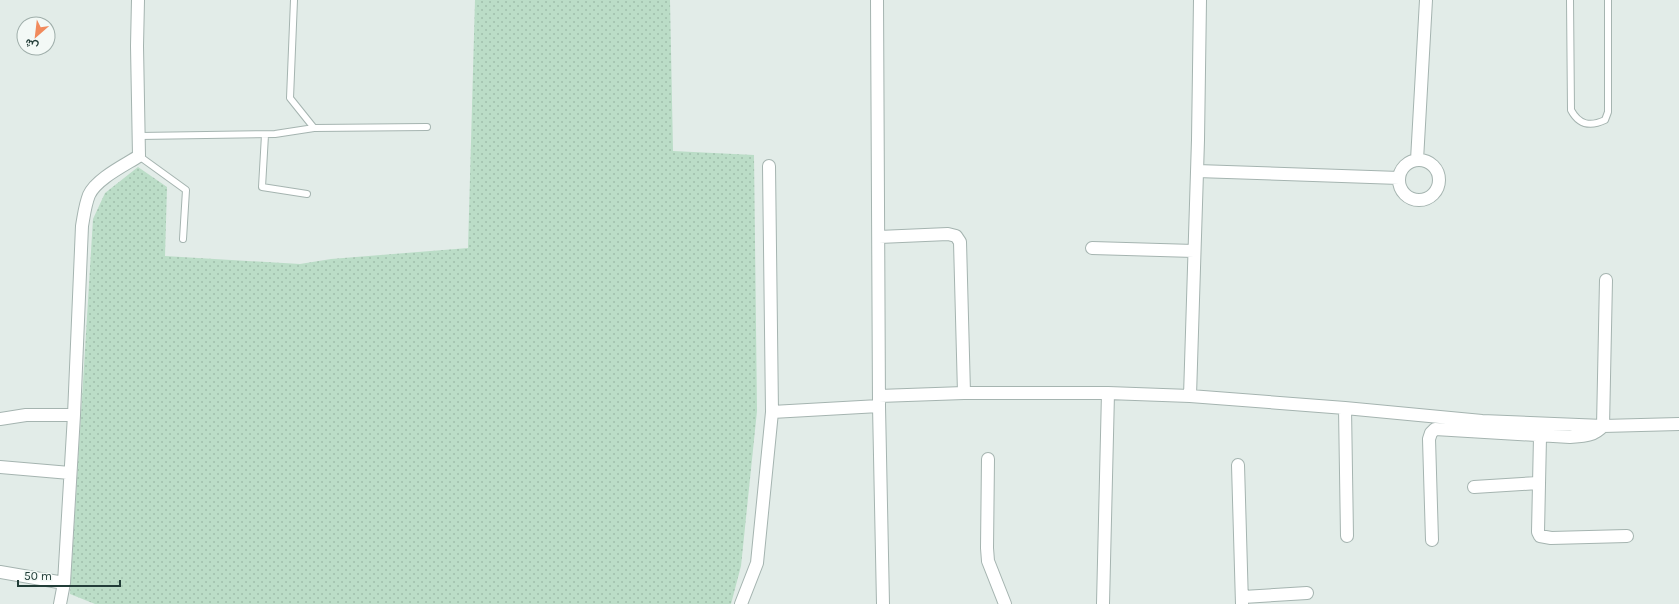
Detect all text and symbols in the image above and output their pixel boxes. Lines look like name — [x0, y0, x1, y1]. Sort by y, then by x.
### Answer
north arrow — [16, 16, 56, 56]
text: ش — [23, 36, 40, 53]
scale bar — [18, 562, 120, 588]
text: 50 m — [24, 569, 52, 583]

